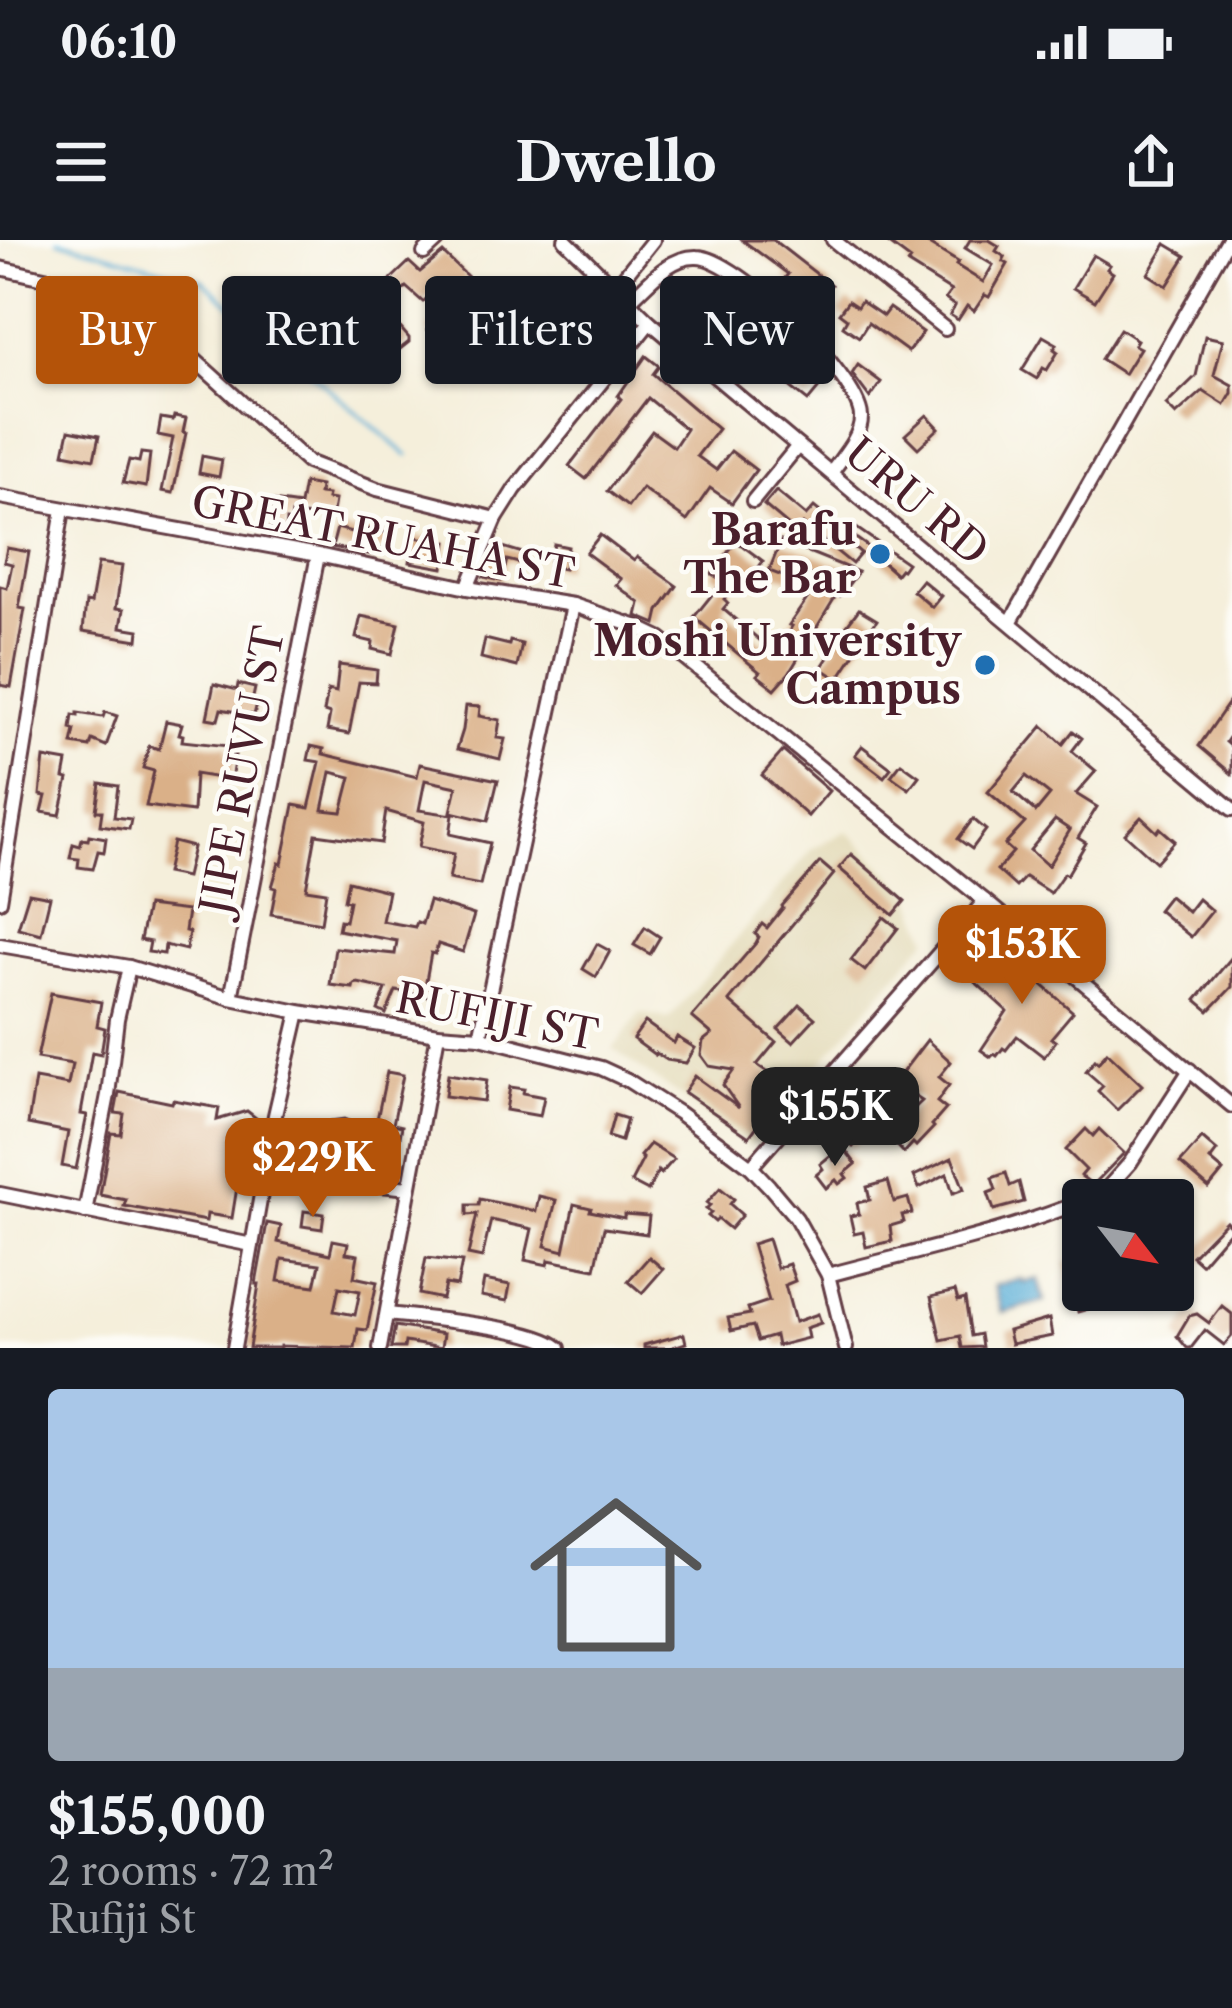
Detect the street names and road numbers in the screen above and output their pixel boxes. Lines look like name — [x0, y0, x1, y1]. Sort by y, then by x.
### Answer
street label: URU RD — [835, 426, 999, 576]
street label: GREAT RUAHA ST — [187, 474, 579, 600]
street label: JIPE RUVU ST — [187, 621, 295, 924]
street label: RUFIJI ST — [392, 971, 603, 1061]

